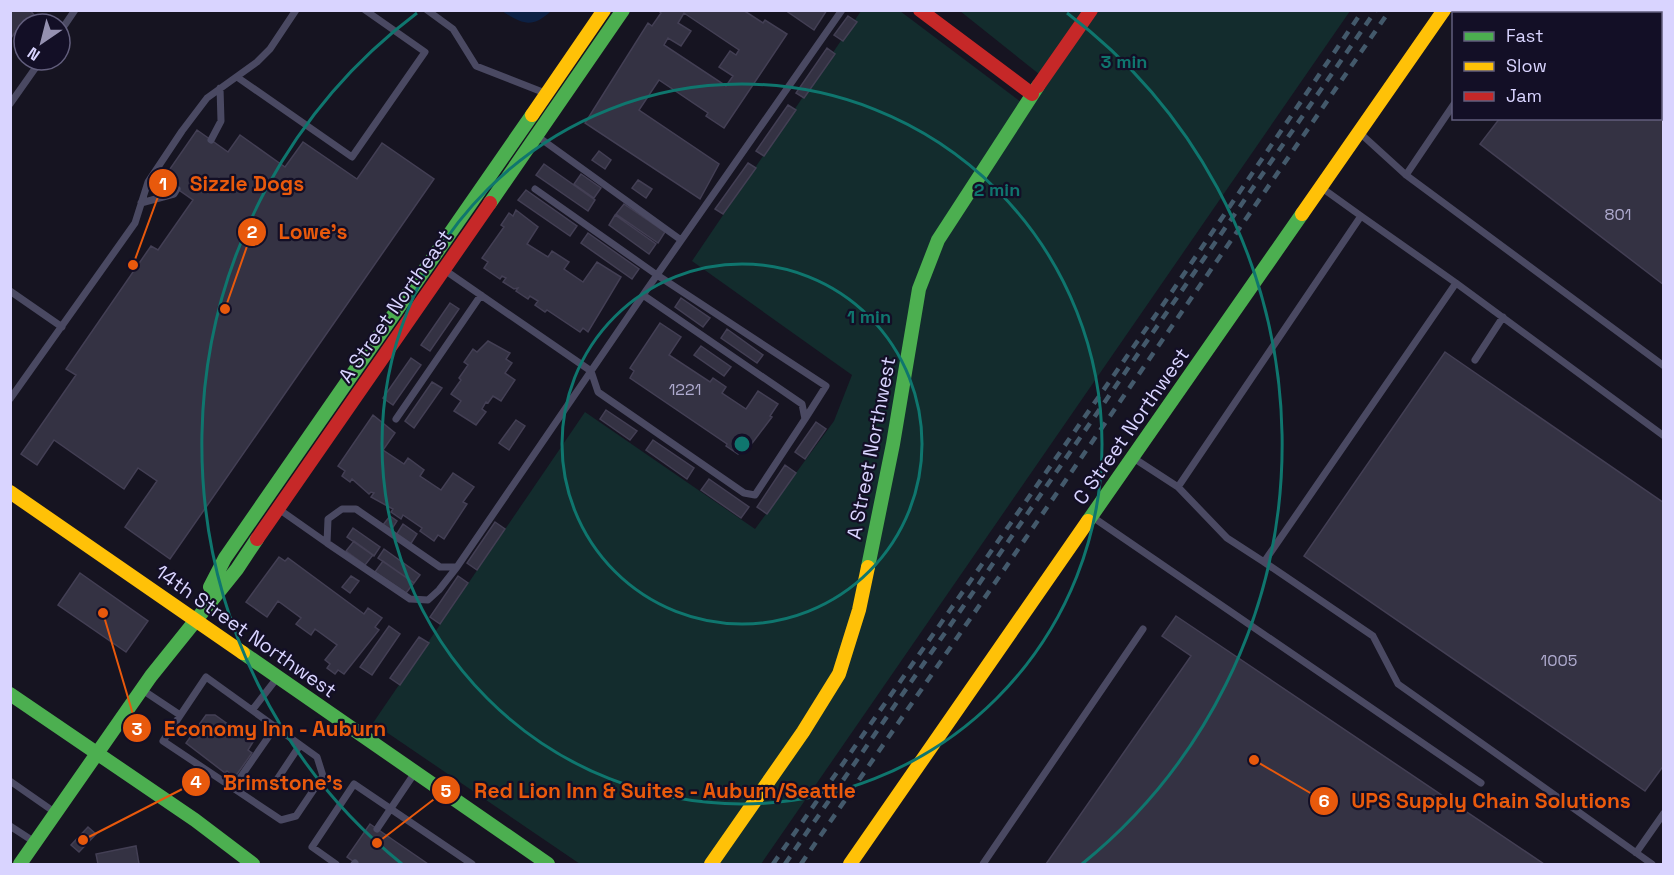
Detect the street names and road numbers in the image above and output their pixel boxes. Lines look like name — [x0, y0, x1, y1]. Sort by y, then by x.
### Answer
street label: A Street Northeast — [332, 224, 458, 388]
street label: C Street Northwest — [1067, 342, 1195, 510]
street label: A Street Northwest — [841, 354, 901, 542]
street label: 14th Street Northwest — [150, 559, 342, 703]

